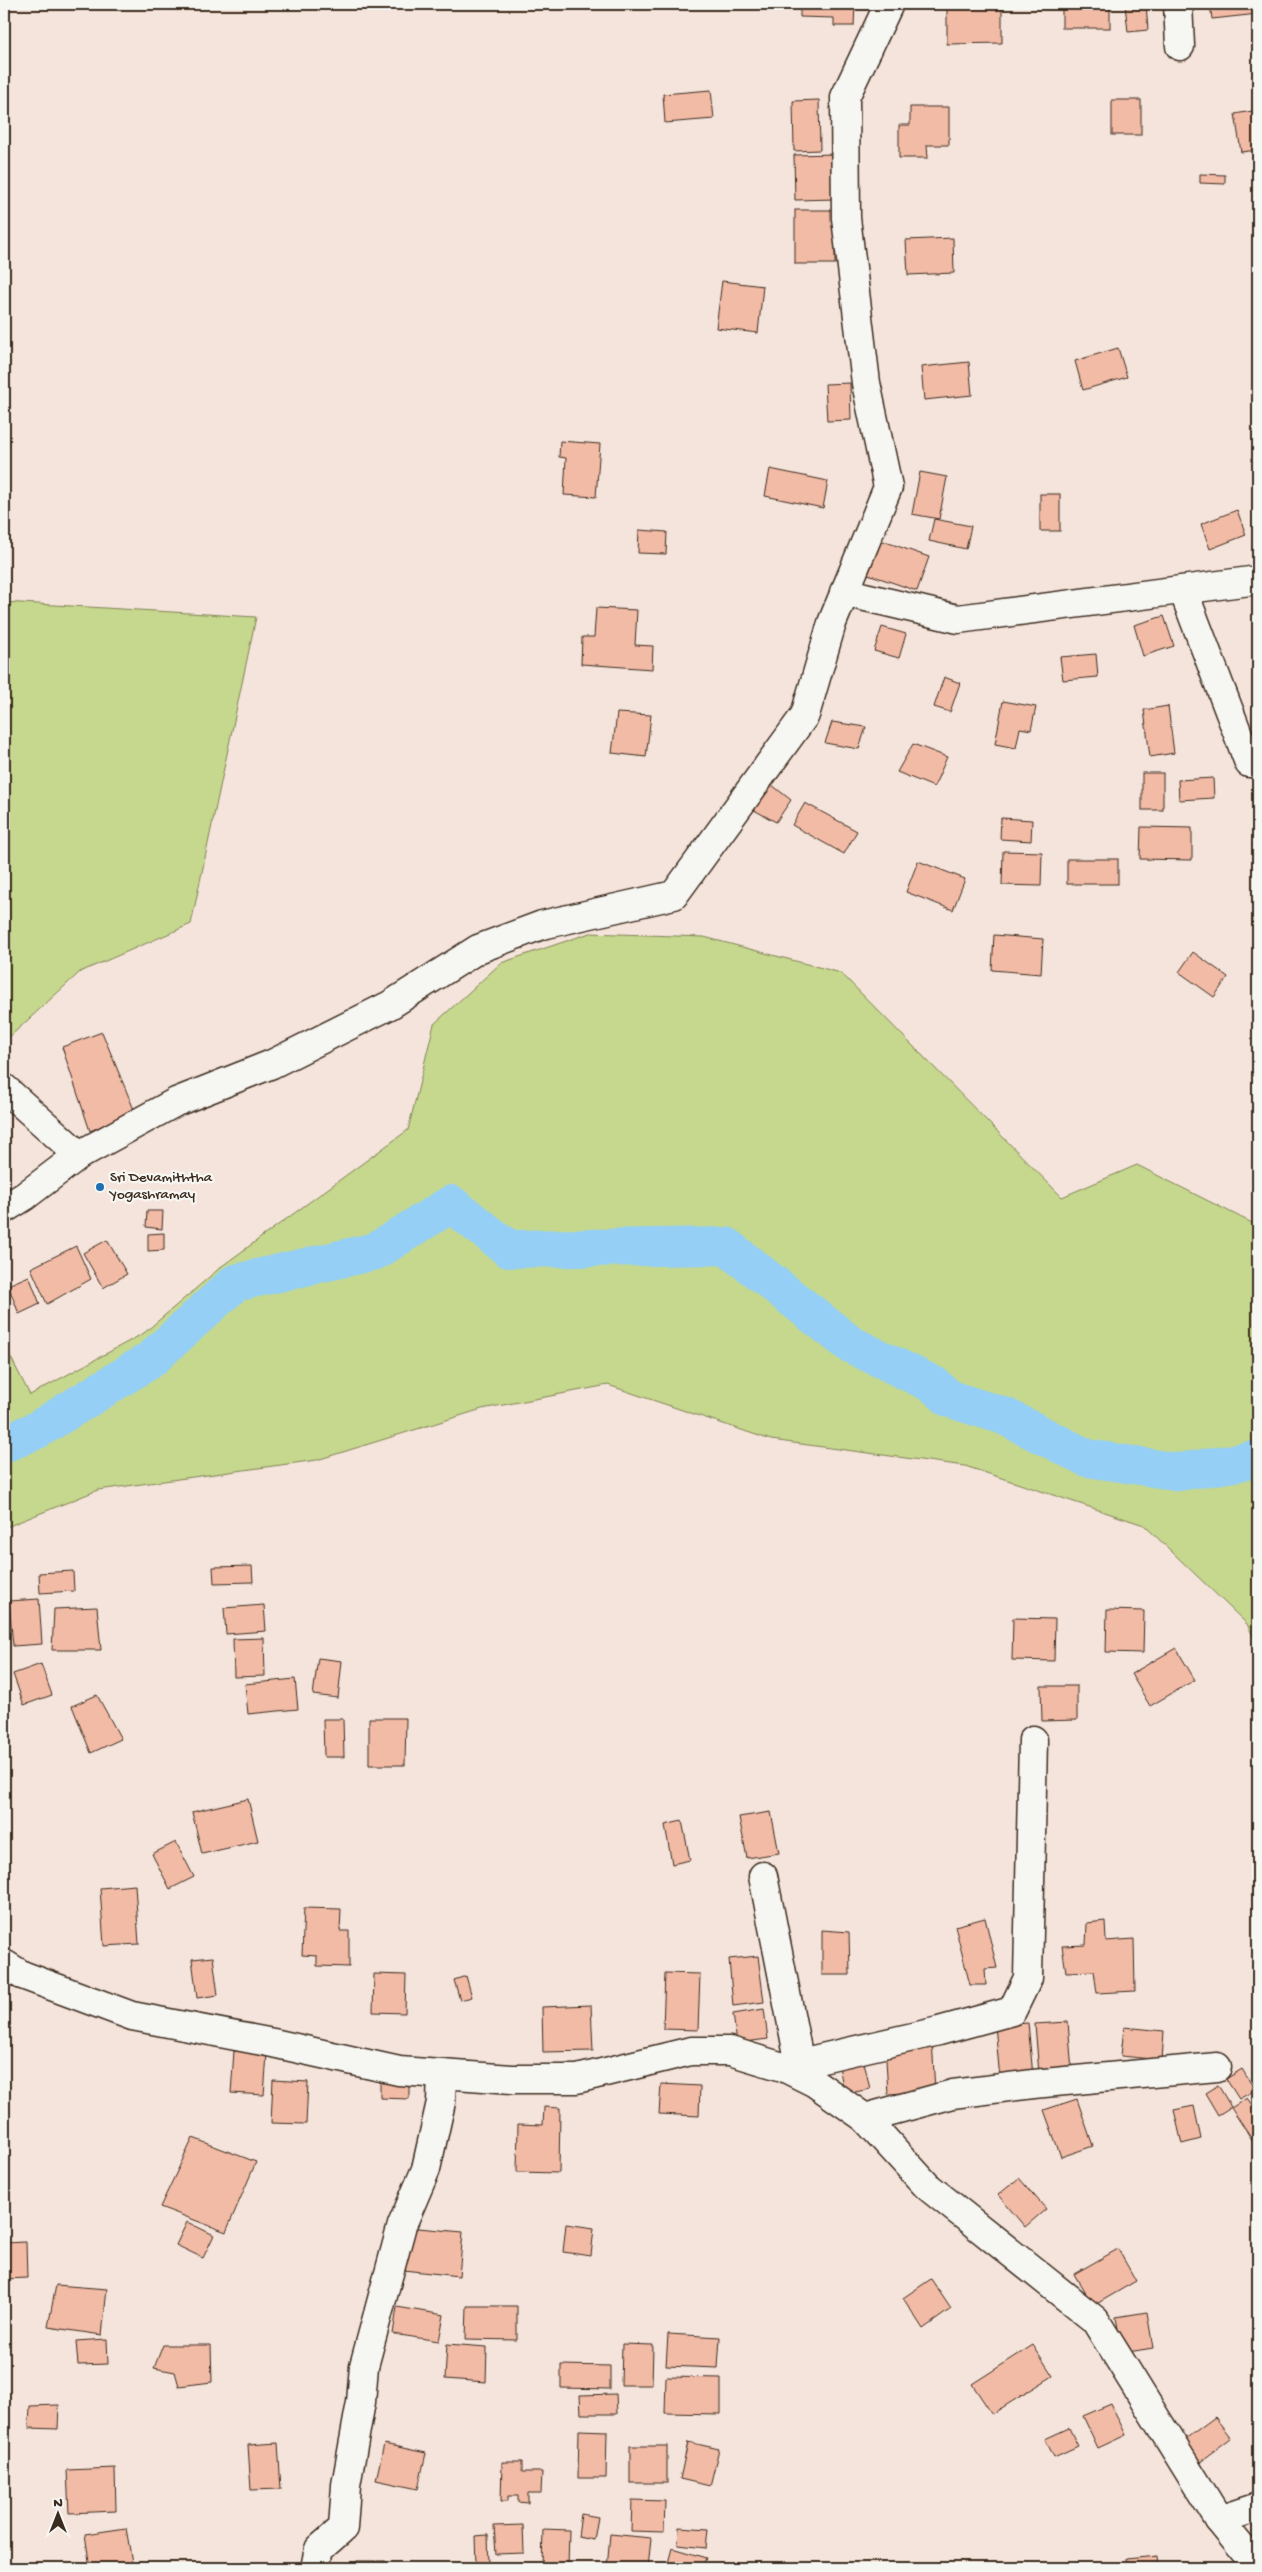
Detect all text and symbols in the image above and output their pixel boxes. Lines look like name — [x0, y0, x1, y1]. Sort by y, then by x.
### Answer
place label: Sri Devamiththa Yogashramay — [108, 1169, 213, 1204]
marker: Sri Devamiththa Yogashramay — [94, 1181, 106, 1193]
north arrow — [32, 2490, 82, 2540]
text: N — [53, 2495, 63, 2512]

